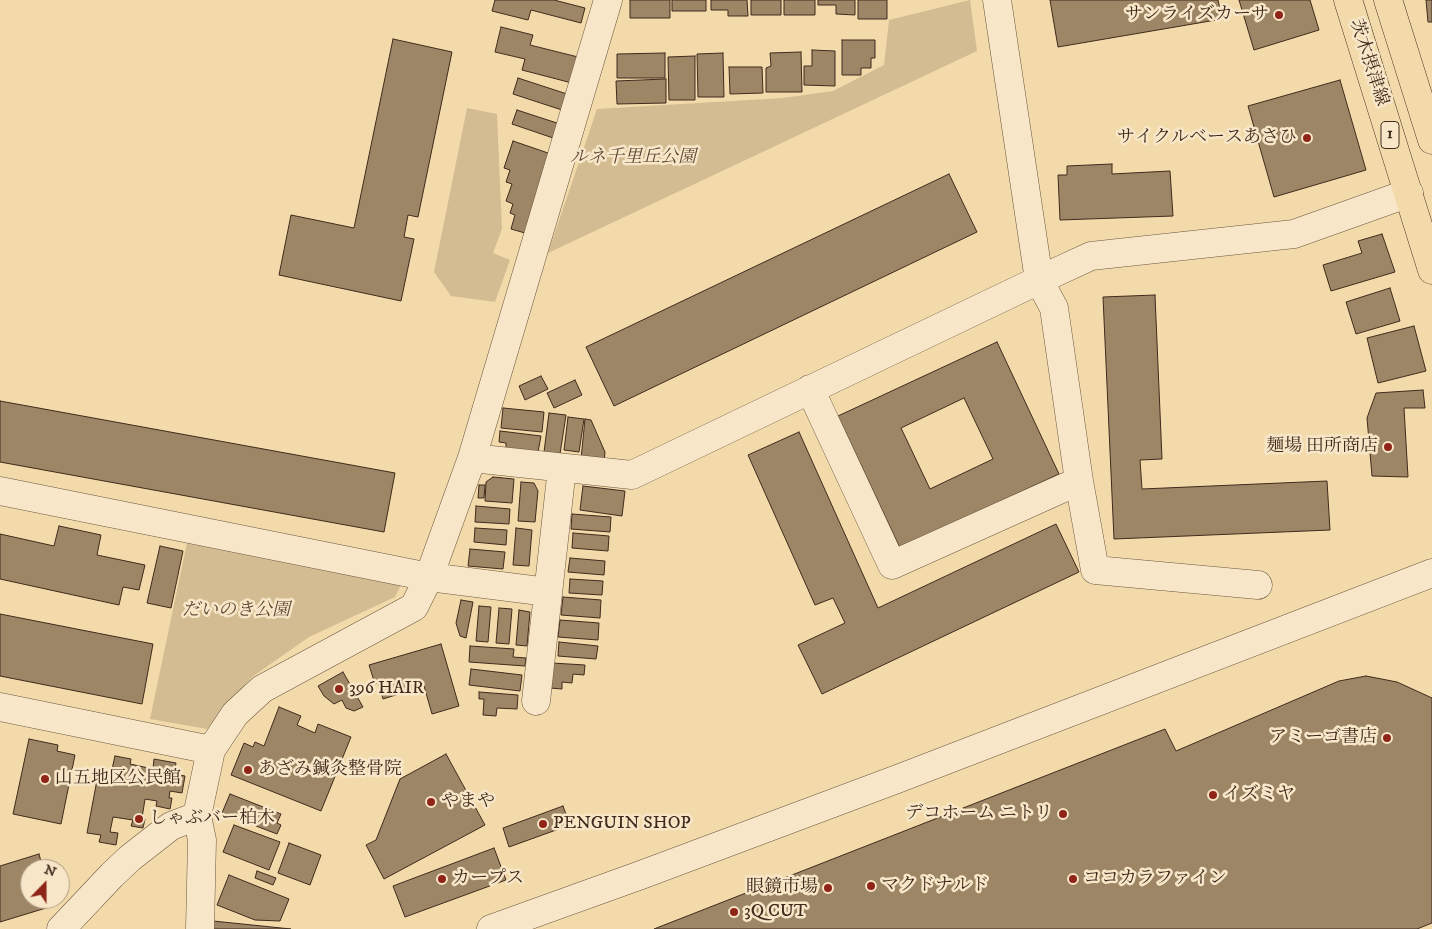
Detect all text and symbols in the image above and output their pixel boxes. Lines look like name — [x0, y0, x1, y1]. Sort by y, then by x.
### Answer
place label: サンライズカーサ — [1125, 4, 1269, 26]
marker: サンライズカーサ — [1273, 9, 1285, 21]
street label: 茨木摂津線 — [1344, 17, 1392, 109]
road number: 1 — [1381, 122, 1399, 148]
place label: サイクルベースあさひ — [1117, 127, 1297, 149]
marker: サイクルベースあさひ — [1301, 132, 1313, 144]
park label: ルネ千里丘公園 — [570, 147, 696, 169]
place label: 麺場 田所商店 — [1266, 436, 1378, 458]
marker: 麺場 田所商店 — [1382, 441, 1394, 453]
park label: だいのき公園 — [182, 600, 290, 622]
place label: 396 HAIR — [349, 678, 424, 700]
marker: 396 HAIR — [333, 683, 345, 695]
place label: アミーゴ書店 — [1269, 727, 1377, 749]
marker: アミーゴ書店 — [1381, 732, 1393, 744]
place label: あざみ鍼灸整骨院 — [258, 759, 402, 781]
marker: あざみ鍼灸整骨院 — [242, 764, 254, 776]
place label: 山五地区公民館 — [55, 768, 181, 790]
marker: 山五地区公民館 — [39, 773, 51, 785]
place label: イズミヤ — [1223, 784, 1295, 806]
marker: イズミヤ — [1207, 789, 1219, 801]
place label: やまや — [441, 791, 495, 813]
marker: やまや — [425, 796, 437, 808]
place label: デコホーム ニトリ — [905, 803, 1053, 825]
place label: しゃぶバー柏木 — [149, 808, 275, 830]
marker: デコホーム ニトリ — [1057, 808, 1069, 820]
marker: しゃぶバー柏木 — [133, 813, 145, 825]
place label: PENGUIN SHOP — [553, 813, 691, 835]
marker: PENGUIN SHOP — [537, 818, 549, 830]
north arrow — [20, 859, 70, 909]
text: N — [42, 861, 59, 882]
place label: カープス — [452, 868, 524, 890]
place label: ココカラファイン — [1083, 868, 1227, 890]
marker: カープス — [436, 873, 448, 885]
marker: ココカラファイン — [1067, 873, 1079, 885]
place label: マクドナルド — [881, 875, 989, 897]
place label: 眼鏡市場 — [746, 877, 818, 899]
marker: マクドナルド — [865, 880, 877, 892]
marker: 眼鏡市場 — [822, 882, 834, 894]
place label: 3Q CUT — [744, 901, 807, 923]
marker: 3Q CUT — [728, 906, 740, 918]

